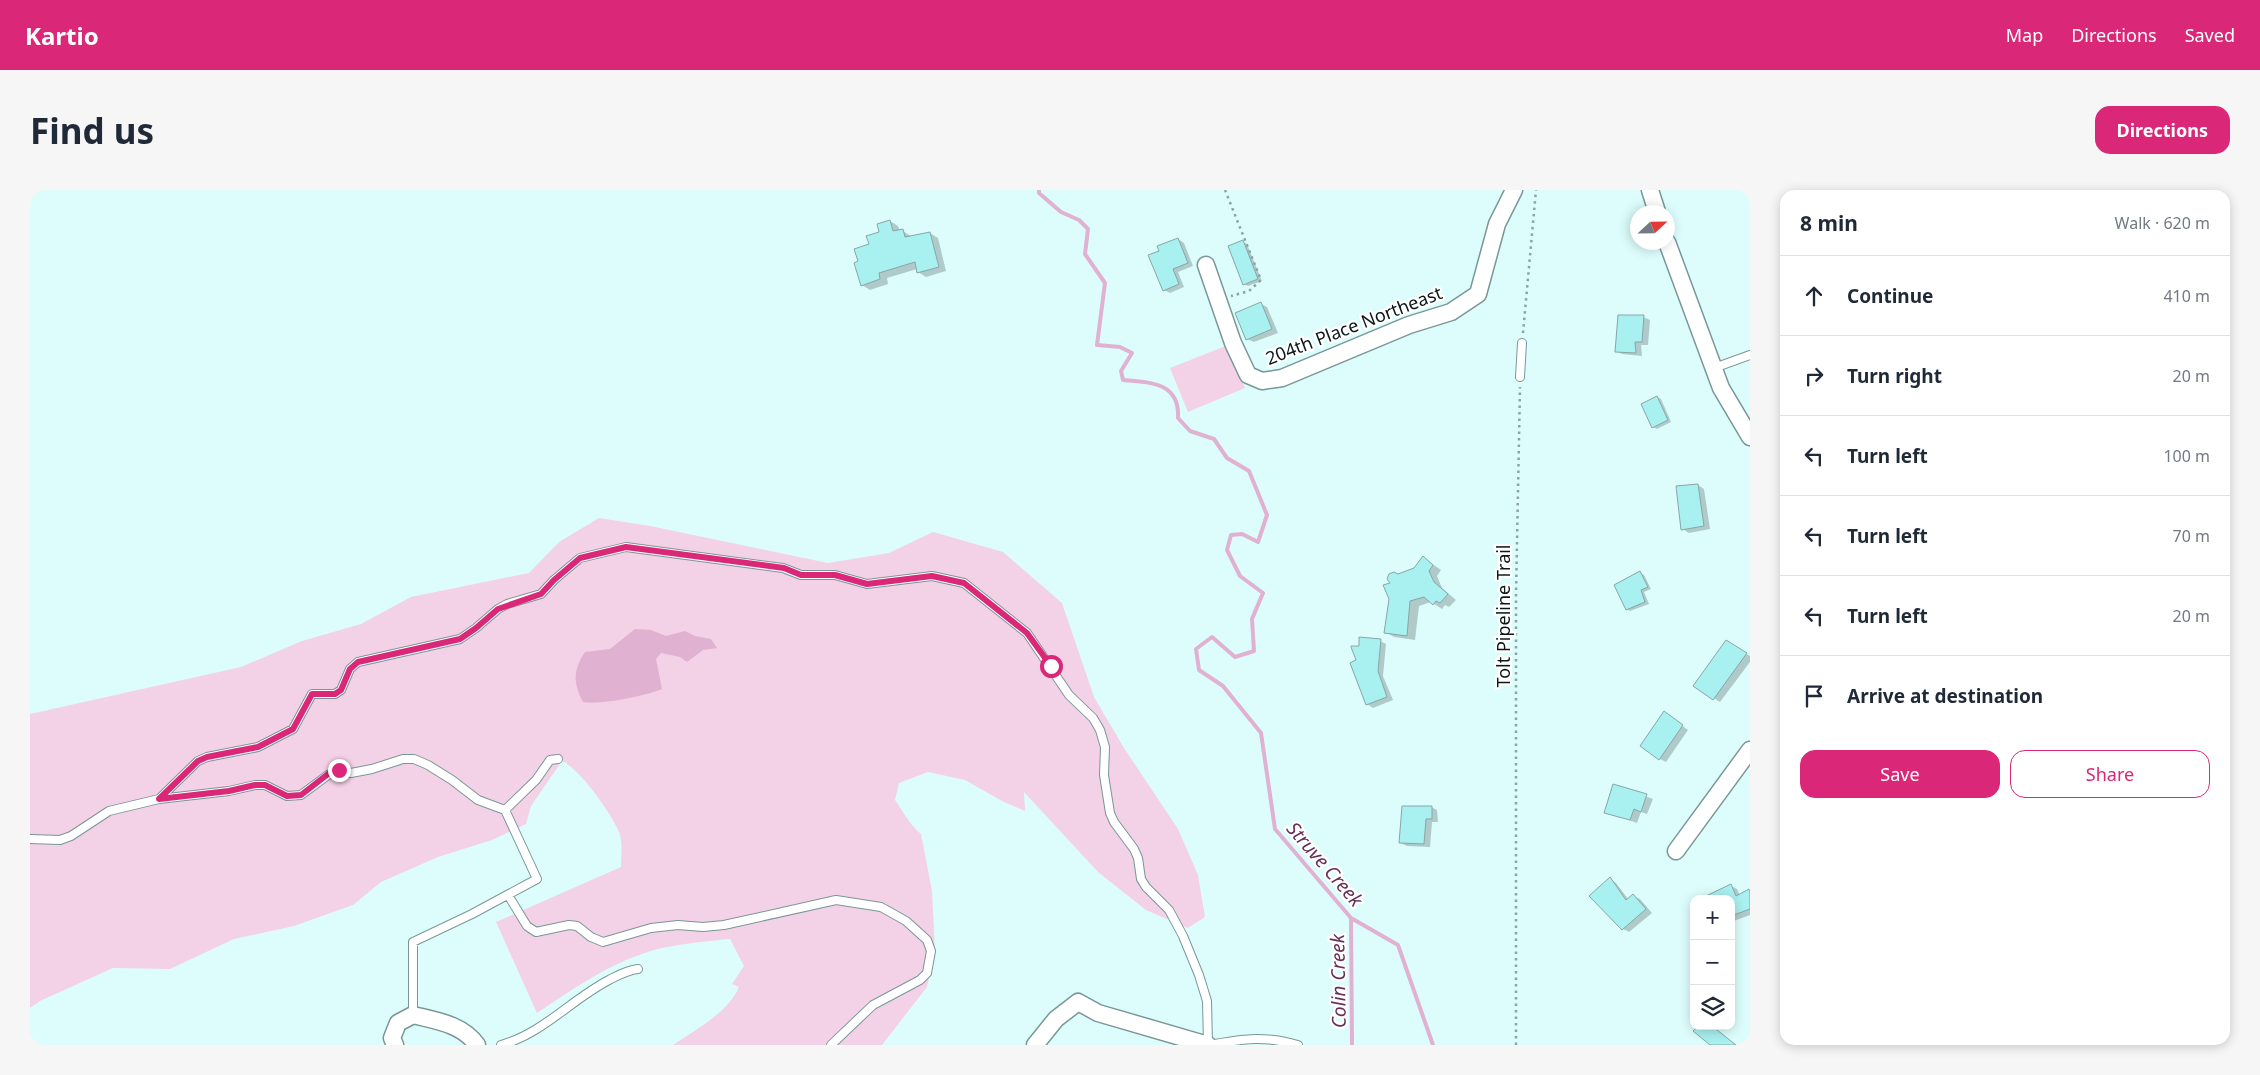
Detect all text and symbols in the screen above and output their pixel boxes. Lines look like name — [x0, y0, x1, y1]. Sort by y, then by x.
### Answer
text: Kartio — [25, 19, 99, 52]
text: Map — [2006, 23, 2043, 47]
text: Directions — [2071, 23, 2157, 47]
text: Saved — [2185, 23, 2235, 47]
button: Directions — [2095, 106, 2230, 154]
text: Find us — [30, 107, 154, 154]
north arrow — [1630, 205, 1675, 250]
text: 8 min — [1800, 209, 1858, 237]
text: Walk · 620 m — [2115, 212, 2210, 234]
street label: 204th Place Northeast — [1262, 280, 1446, 370]
icon: ahead — [1800, 282, 1828, 310]
text: Continue — [1847, 283, 1933, 309]
text: 410 m — [2163, 285, 2210, 307]
icon: right — [1800, 362, 1828, 390]
text: Turn right — [1847, 363, 1942, 389]
text: 20 m — [2173, 365, 2210, 387]
icon: left — [1800, 442, 1828, 470]
text: Turn left — [1847, 443, 1928, 469]
text: 100 m — [2163, 445, 2210, 467]
icon: left — [1800, 522, 1828, 550]
text: Turn left — [1847, 523, 1928, 549]
text: 70 m — [2173, 525, 2210, 547]
street label: Tolt Pipeline Trail — [1491, 544, 1515, 688]
icon: left — [1800, 602, 1828, 630]
text: Turn left — [1847, 603, 1928, 629]
text: 20 m — [2173, 605, 2210, 627]
route start — [1040, 655, 1063, 678]
icon: arrive — [1800, 682, 1828, 710]
text: Arrive at destination — [1847, 683, 2043, 709]
button: Save — [1800, 750, 2000, 798]
button: Share — [2010, 750, 2210, 798]
route end — [328, 759, 351, 782]
water label: Struve Creek — [1281, 816, 1369, 912]
map controls — [1690, 895, 1735, 1030]
button: + — [1690, 895, 1735, 940]
water label: Colin Creek — [1324, 933, 1352, 1028]
button: − — [1690, 940, 1735, 985]
button: layers — [1690, 985, 1735, 1030]

